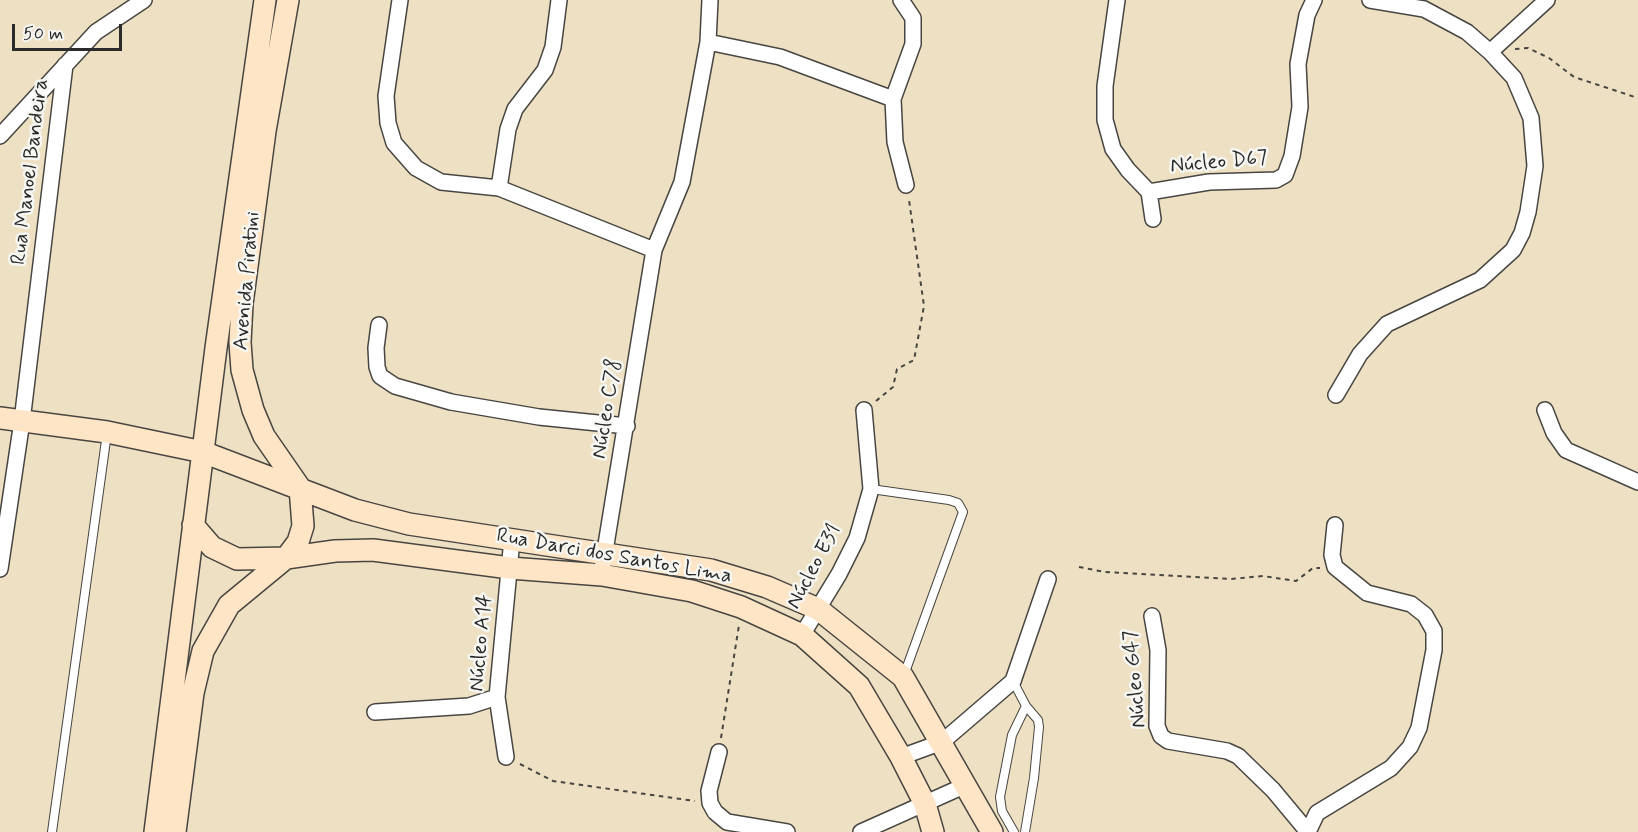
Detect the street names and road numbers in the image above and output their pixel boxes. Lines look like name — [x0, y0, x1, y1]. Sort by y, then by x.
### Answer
street label: Rua Manoel Bandeira — [7, 77, 55, 267]
street label: Núcleo D67 — [1169, 146, 1269, 180]
street label: Avenida Piratini — [229, 211, 267, 351]
street label: Núcleo C78 — [588, 357, 628, 461]
street label: Núcleo E31 — [782, 520, 848, 614]
street label: Rua Darci dos Santos Lima — [494, 524, 734, 590]
street label: Núcleo A14 — [465, 593, 499, 693]
street label: Núcleo G47 — [1119, 629, 1153, 729]

